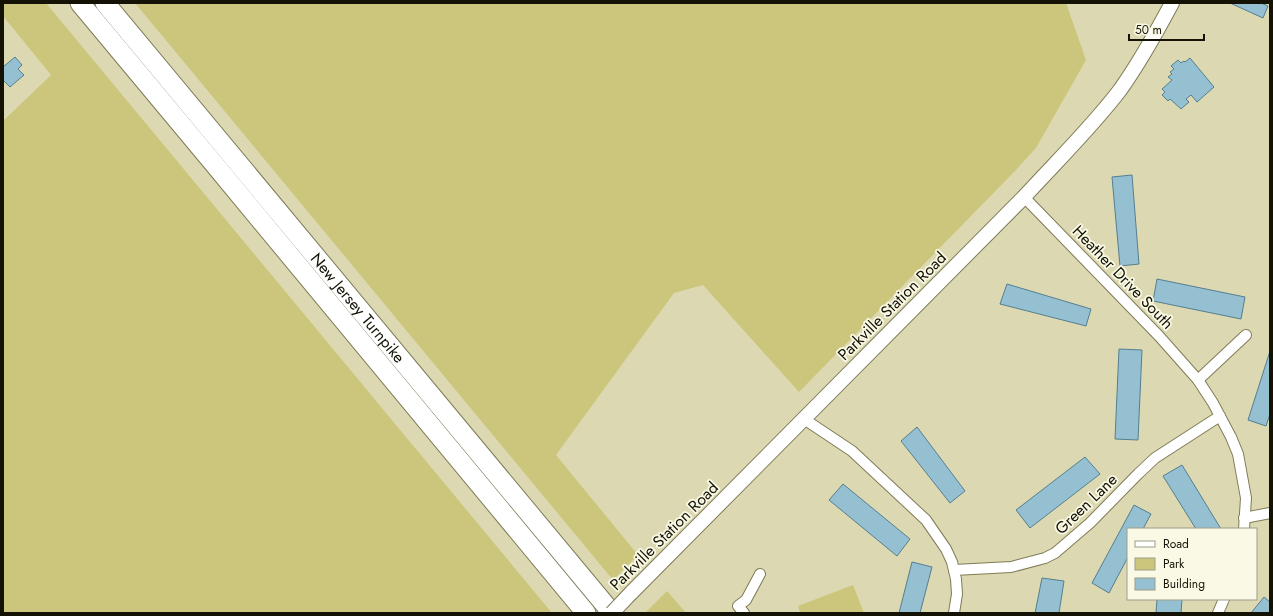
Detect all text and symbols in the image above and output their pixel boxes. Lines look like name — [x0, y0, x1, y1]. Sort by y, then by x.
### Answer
scale bar — [1129, 16, 1204, 42]
text: 50 m — [1135, 21, 1162, 39]
street label: Heather Drive South — [1067, 220, 1179, 334]
street label: Parkville Station Road — [833, 247, 951, 365]
street label: New Jersey Turnpike — [306, 248, 411, 368]
street label: Green Lane — [1050, 468, 1122, 540]
street label: Parkville Station Road — [605, 477, 723, 595]
legend — [1127, 528, 1257, 600]
text: Road — [1163, 535, 1189, 553]
text: Park — [1163, 555, 1185, 573]
text: Building — [1163, 575, 1205, 593]

